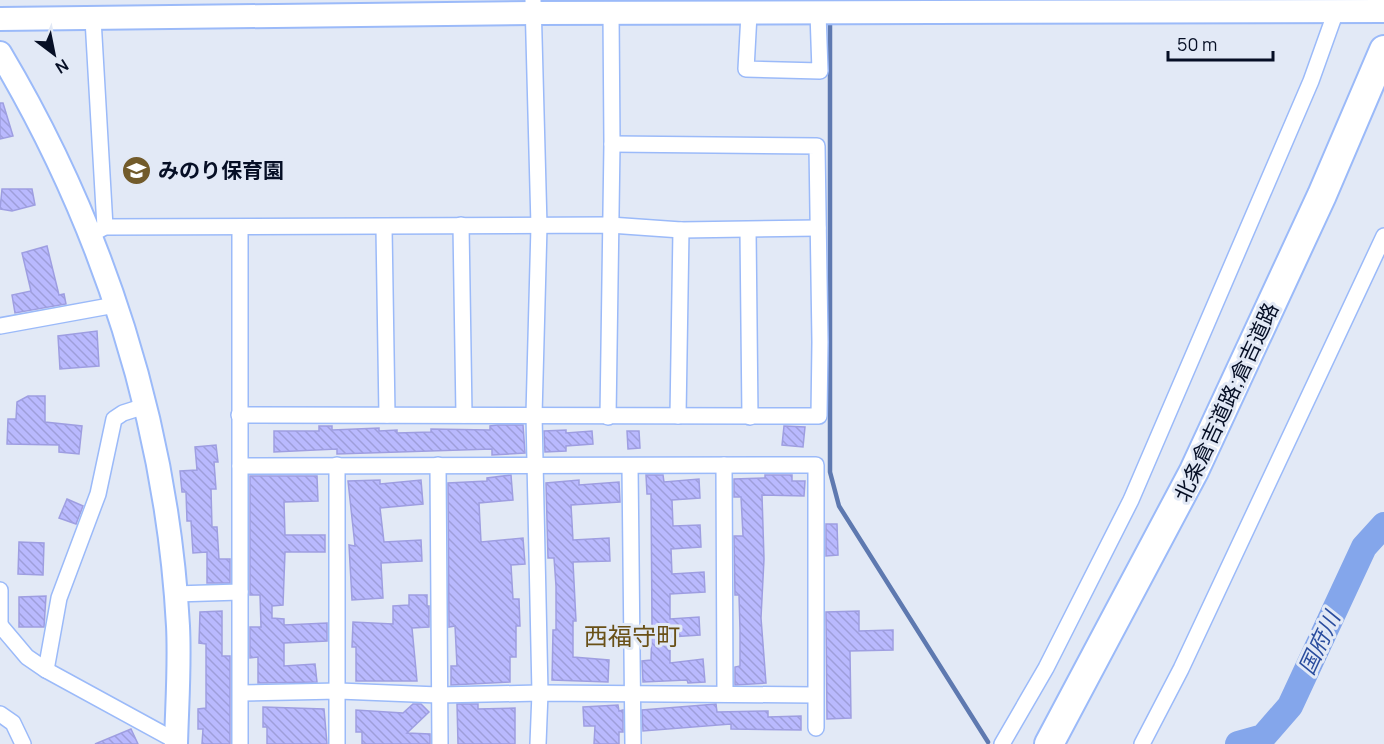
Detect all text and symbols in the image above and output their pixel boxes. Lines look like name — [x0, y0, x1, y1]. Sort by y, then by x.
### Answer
north arrow — [24, 24, 84, 84]
scale bar — [1168, 24, 1273, 62]
text: 50 m — [1177, 32, 1217, 56]
text: N — [51, 54, 73, 79]
school or university icon: みのり保育園 — [121, 154, 153, 186]
place label: みのり保育園 — [158, 156, 284, 184]
street label: 北条倉吉道路;倉吉道路 — [1168, 298, 1284, 506]
water label: 国府川 — [1291, 605, 1347, 679]
district label: 西福守町 — [584, 619, 680, 652]

